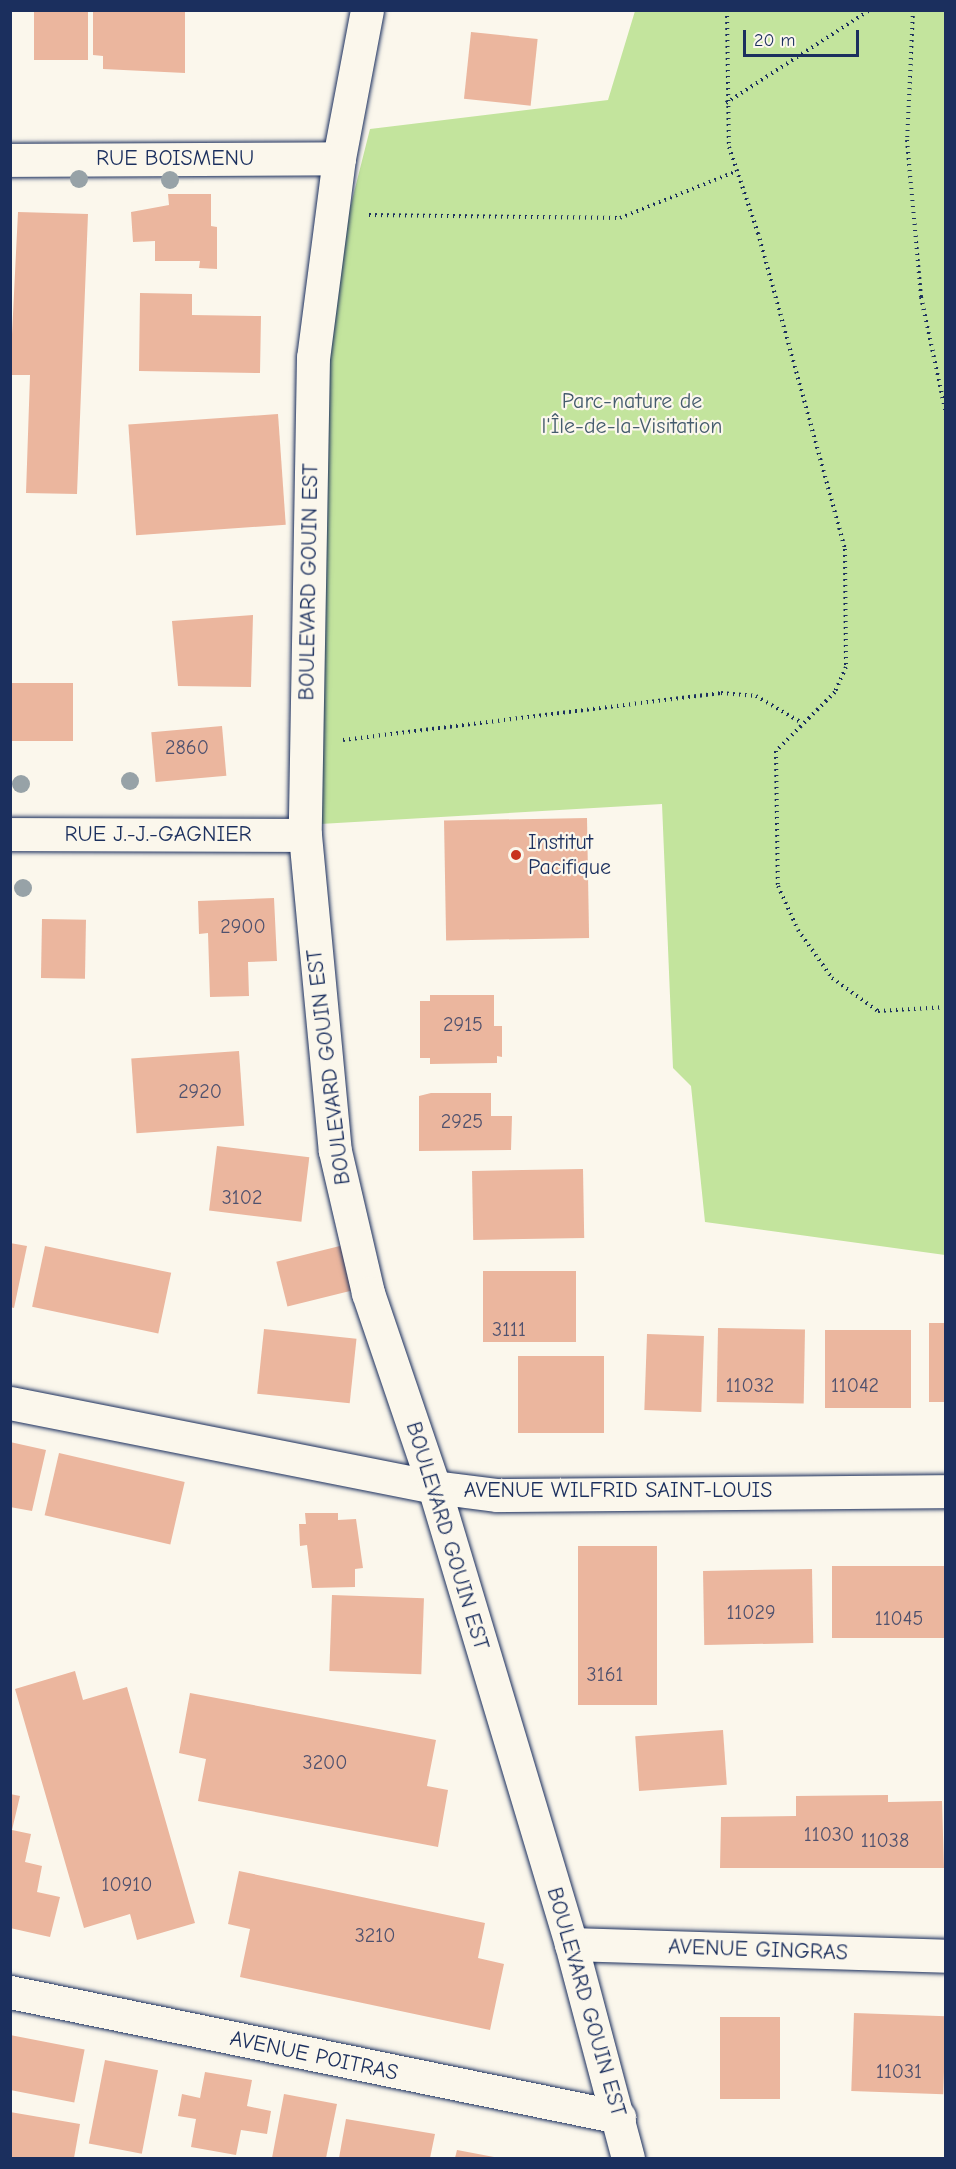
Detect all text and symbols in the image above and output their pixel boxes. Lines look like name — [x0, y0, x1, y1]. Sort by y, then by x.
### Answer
scale bar — [746, 18, 862, 56]
text: 20 m — [754, 30, 795, 51]
street label: RUE BOISMENU — [96, 146, 254, 172]
park label: Parc-nature de l'Île-de-la-Visitation — [542, 388, 722, 440]
street label: BOULEVARD GOUIN EST — [294, 463, 324, 701]
house number: 2860 — [165, 735, 209, 759]
street label: RUE J.-J.-GAGNIER — [64, 822, 252, 848]
place label: Institut Pacifique — [528, 829, 611, 880]
marker: Institut Pacifique — [509, 848, 523, 862]
house number: 2900 — [220, 914, 266, 938]
street label: BOULEVARD GOUIN EST — [301, 948, 357, 1186]
house number: 2915 — [443, 1012, 483, 1036]
house number: 2920 — [178, 1079, 222, 1103]
house number: 2925 — [441, 1109, 483, 1133]
house number: 3102 — [222, 1185, 262, 1209]
house number: 3111 — [492, 1317, 526, 1341]
house number: 11032 — [726, 1373, 774, 1397]
house number: 11042 — [831, 1373, 879, 1397]
street label: BOULEVARD GOUIN EST — [400, 1419, 494, 1653]
street label: AVENUE WILFRID SAINT-LOUIS — [464, 1478, 772, 1504]
house number: 11029 — [726, 1600, 776, 1624]
house number: 11045 — [875, 1606, 923, 1630]
house number: 3161 — [587, 1662, 623, 1686]
house number: 3200 — [303, 1750, 347, 1774]
house number: 11030 — [804, 1822, 854, 1846]
house number: 11038 — [861, 1828, 909, 1852]
house number: 10910 — [102, 1872, 152, 1896]
street label: BOULEVARD GOUIN EST — [541, 1884, 631, 2120]
house number: 3210 — [355, 1923, 395, 1947]
street label: AVENUE GINGRAS — [668, 1934, 848, 1966]
street label: AVENUE POITRAS — [228, 2025, 400, 2087]
house number: 11031 — [876, 2059, 922, 2083]

